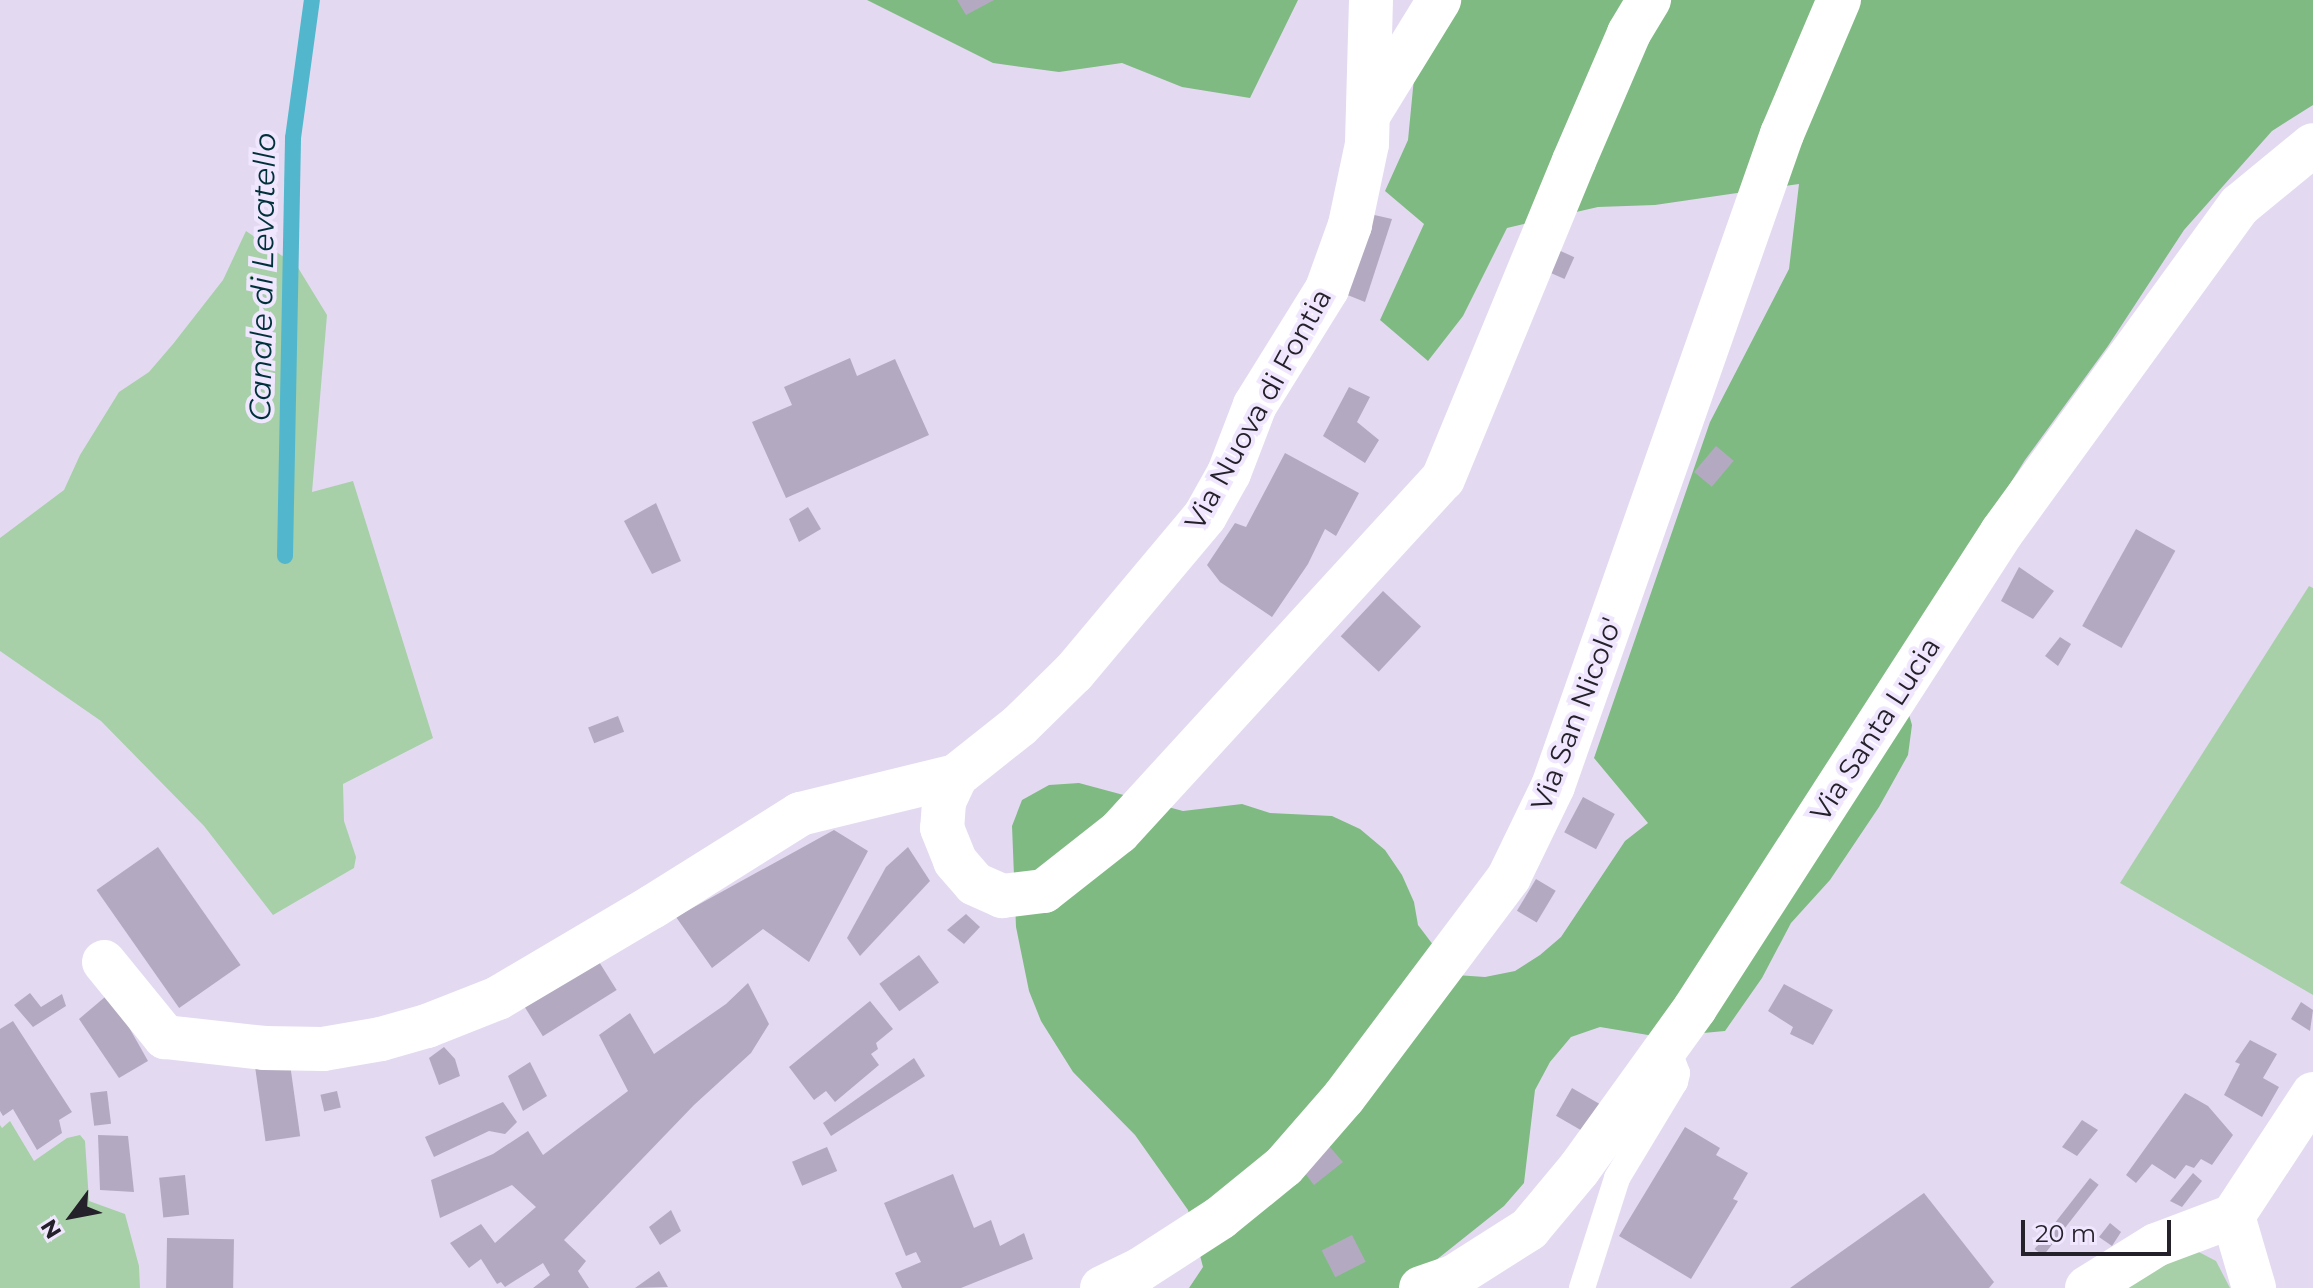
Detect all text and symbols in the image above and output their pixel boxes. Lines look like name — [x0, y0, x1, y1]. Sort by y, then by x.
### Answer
water label: Canale di Levatello — [242, 133, 284, 421]
street label: Via Nuova di Fontia — [1178, 283, 1338, 535]
street label: Via San Nicolo' — [1524, 613, 1628, 815]
street label: Via Santa Lucia — [1803, 631, 1947, 827]
north arrow — [32, 1176, 112, 1256]
scale bar — [2025, 1204, 2175, 1254]
text: N — [35, 1214, 67, 1244]
text: 20 m — [2035, 1219, 2096, 1248]

